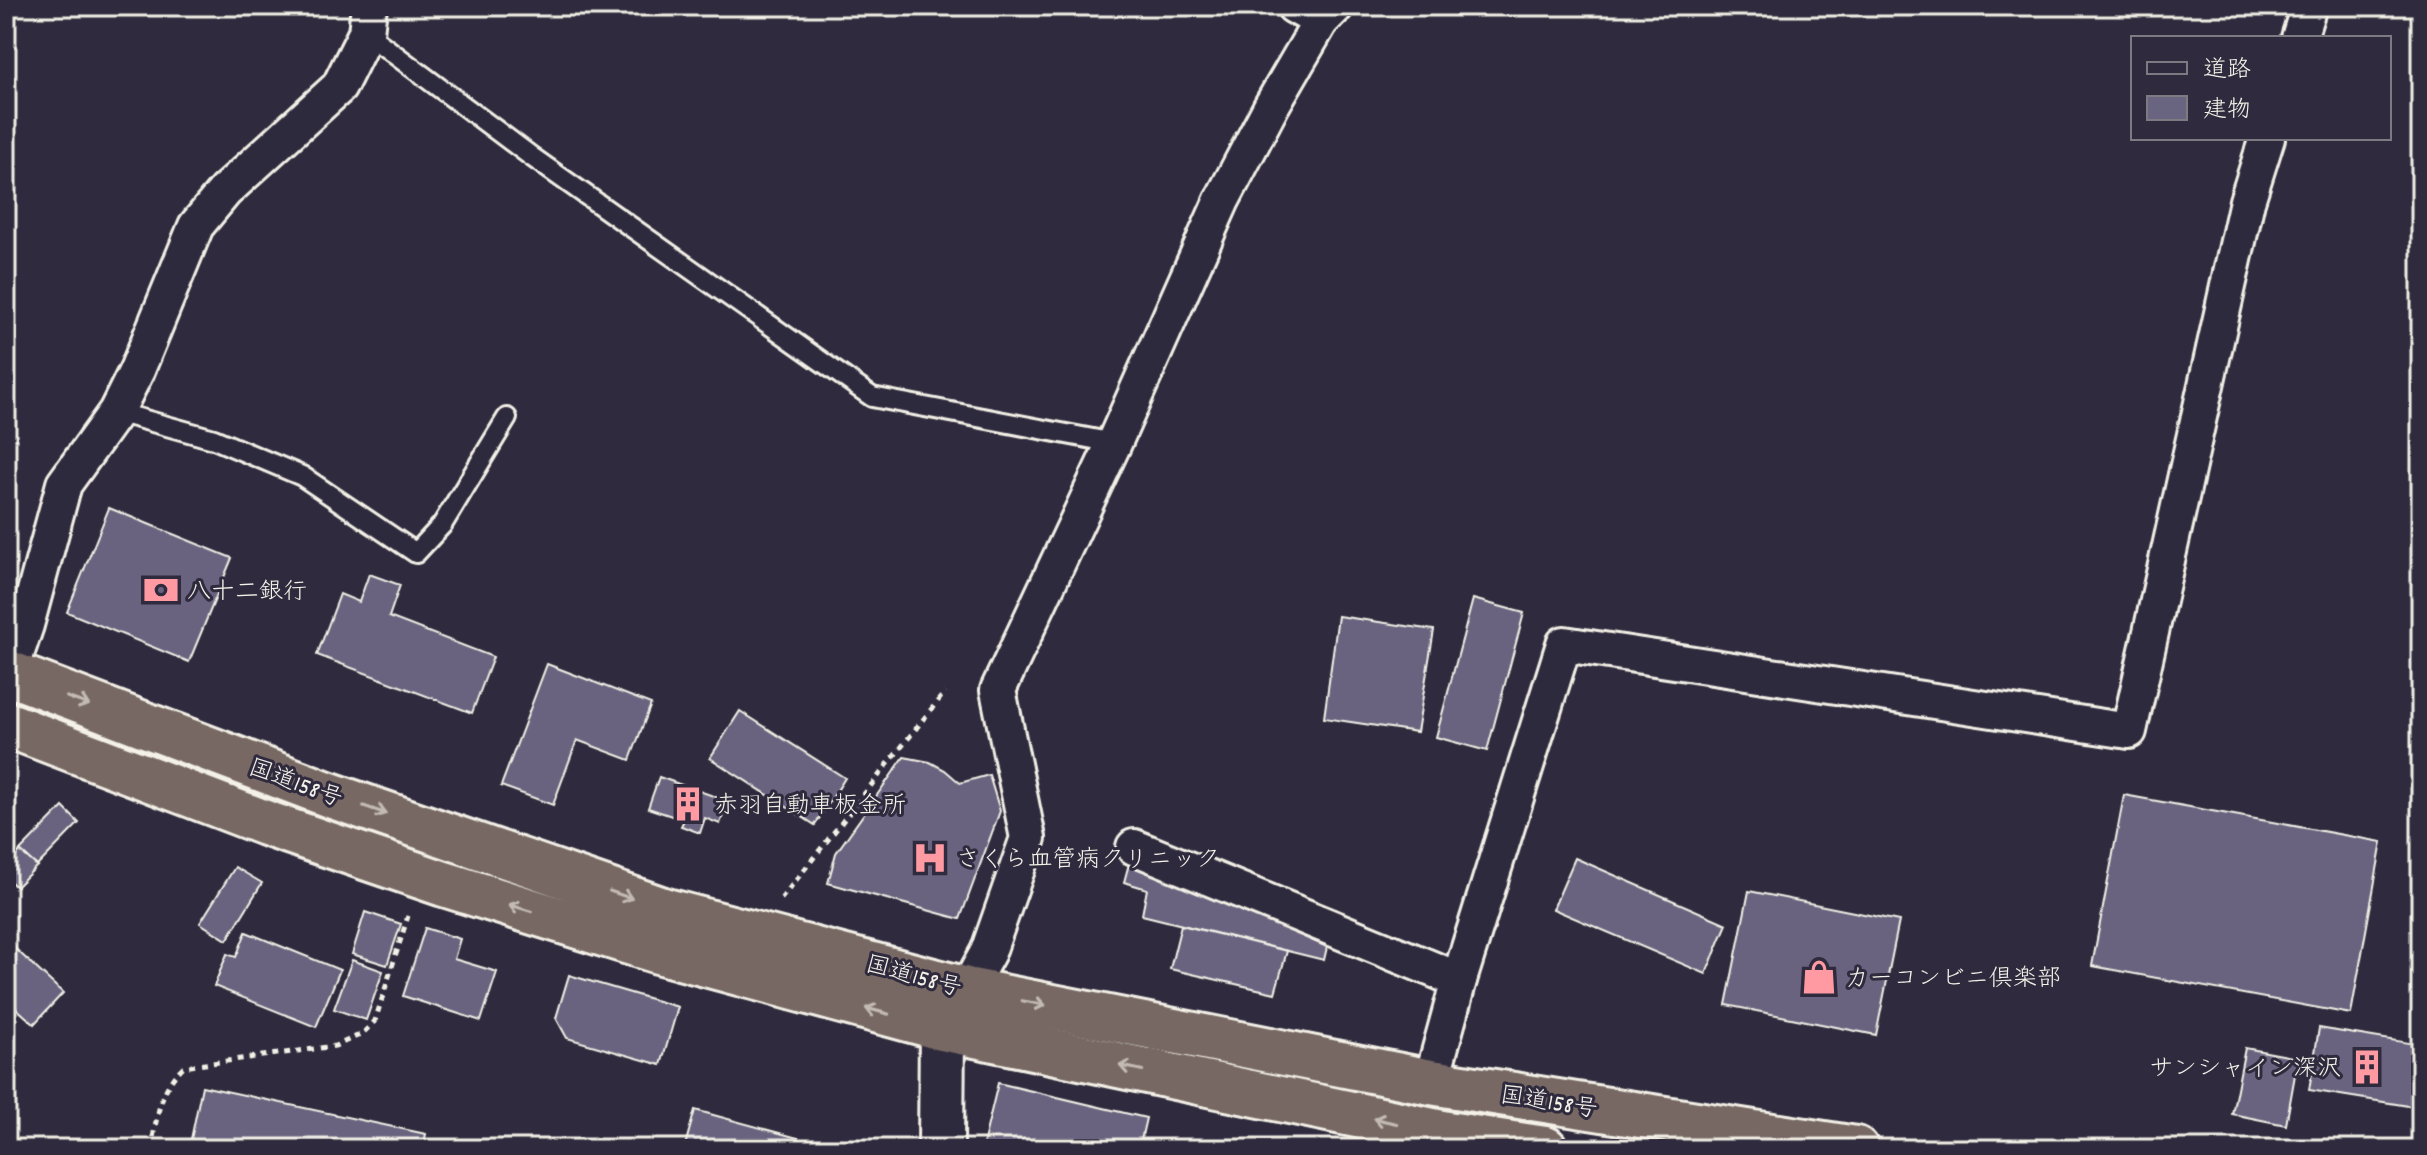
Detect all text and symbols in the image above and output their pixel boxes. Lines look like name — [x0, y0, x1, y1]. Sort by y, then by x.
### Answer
legend — [2131, 36, 2391, 140]
text: 道路 — [2203, 54, 2251, 88]
text: 建物 — [2203, 94, 2251, 128]
bank icon: 八十二銀行 — [142, 571, 180, 609]
place label: 八十二銀行 — [187, 576, 307, 610]
one-way arrow — [65, 695, 90, 709]
street label: 国道158号 — [243, 752, 347, 818]
building icon: 赤羽自動車板金所 — [669, 785, 707, 823]
place label: 赤羽自動車板金所 — [714, 790, 906, 824]
one-way arrow — [362, 804, 387, 819]
hospital icon: さくら血管病クリニック — [911, 839, 949, 877]
place label: さくら血管病クリニック — [956, 844, 1220, 878]
one-way arrow — [608, 889, 633, 904]
one-way arrow — [507, 900, 533, 915]
street label: 国道158号 — [861, 949, 965, 1007]
shop icon: カーコンビニ倶楽部 — [1800, 958, 1838, 996]
place label: カーコンビニ倶楽部 — [1845, 963, 2061, 997]
one-way arrow — [1021, 996, 1047, 1011]
one-way arrow — [864, 1002, 890, 1017]
building icon: サンシャイン深沢 — [2348, 1048, 2386, 1086]
place label: サンシャイン深沢 — [2149, 1053, 2341, 1087]
one-way arrow — [1118, 1060, 1144, 1075]
street label: 国道158号 — [1497, 1080, 1600, 1128]
one-way arrow — [1373, 1113, 1398, 1128]

